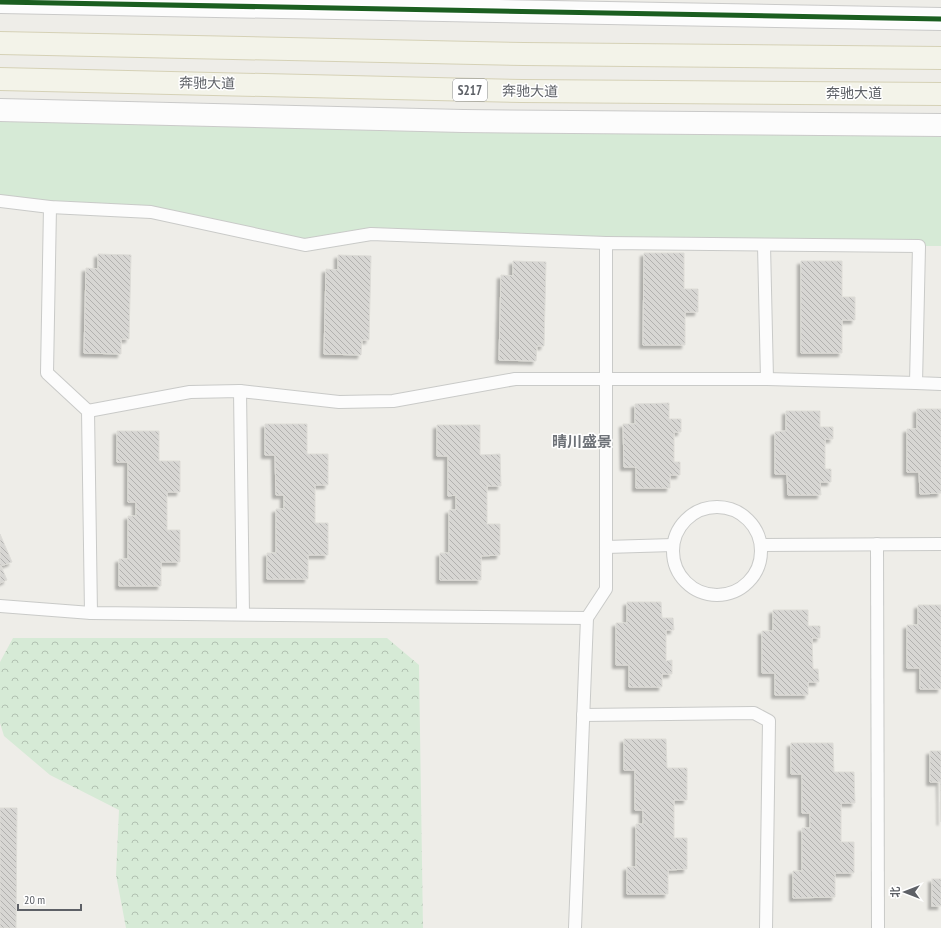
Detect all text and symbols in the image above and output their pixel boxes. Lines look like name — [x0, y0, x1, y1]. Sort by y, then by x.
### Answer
street label: 奔驰大道 — [179, 74, 235, 92]
road number: S217 — [453, 79, 487, 101]
street label: 奔驰大道 — [502, 82, 558, 100]
street label: 奔驰大道 — [826, 84, 882, 102]
district label: 晴川盛景 — [552, 432, 612, 451]
north arrow — [885, 872, 925, 912]
scale bar — [18, 886, 81, 912]
text: 北 — [888, 887, 902, 898]
text: 20 m — [24, 892, 45, 907]

